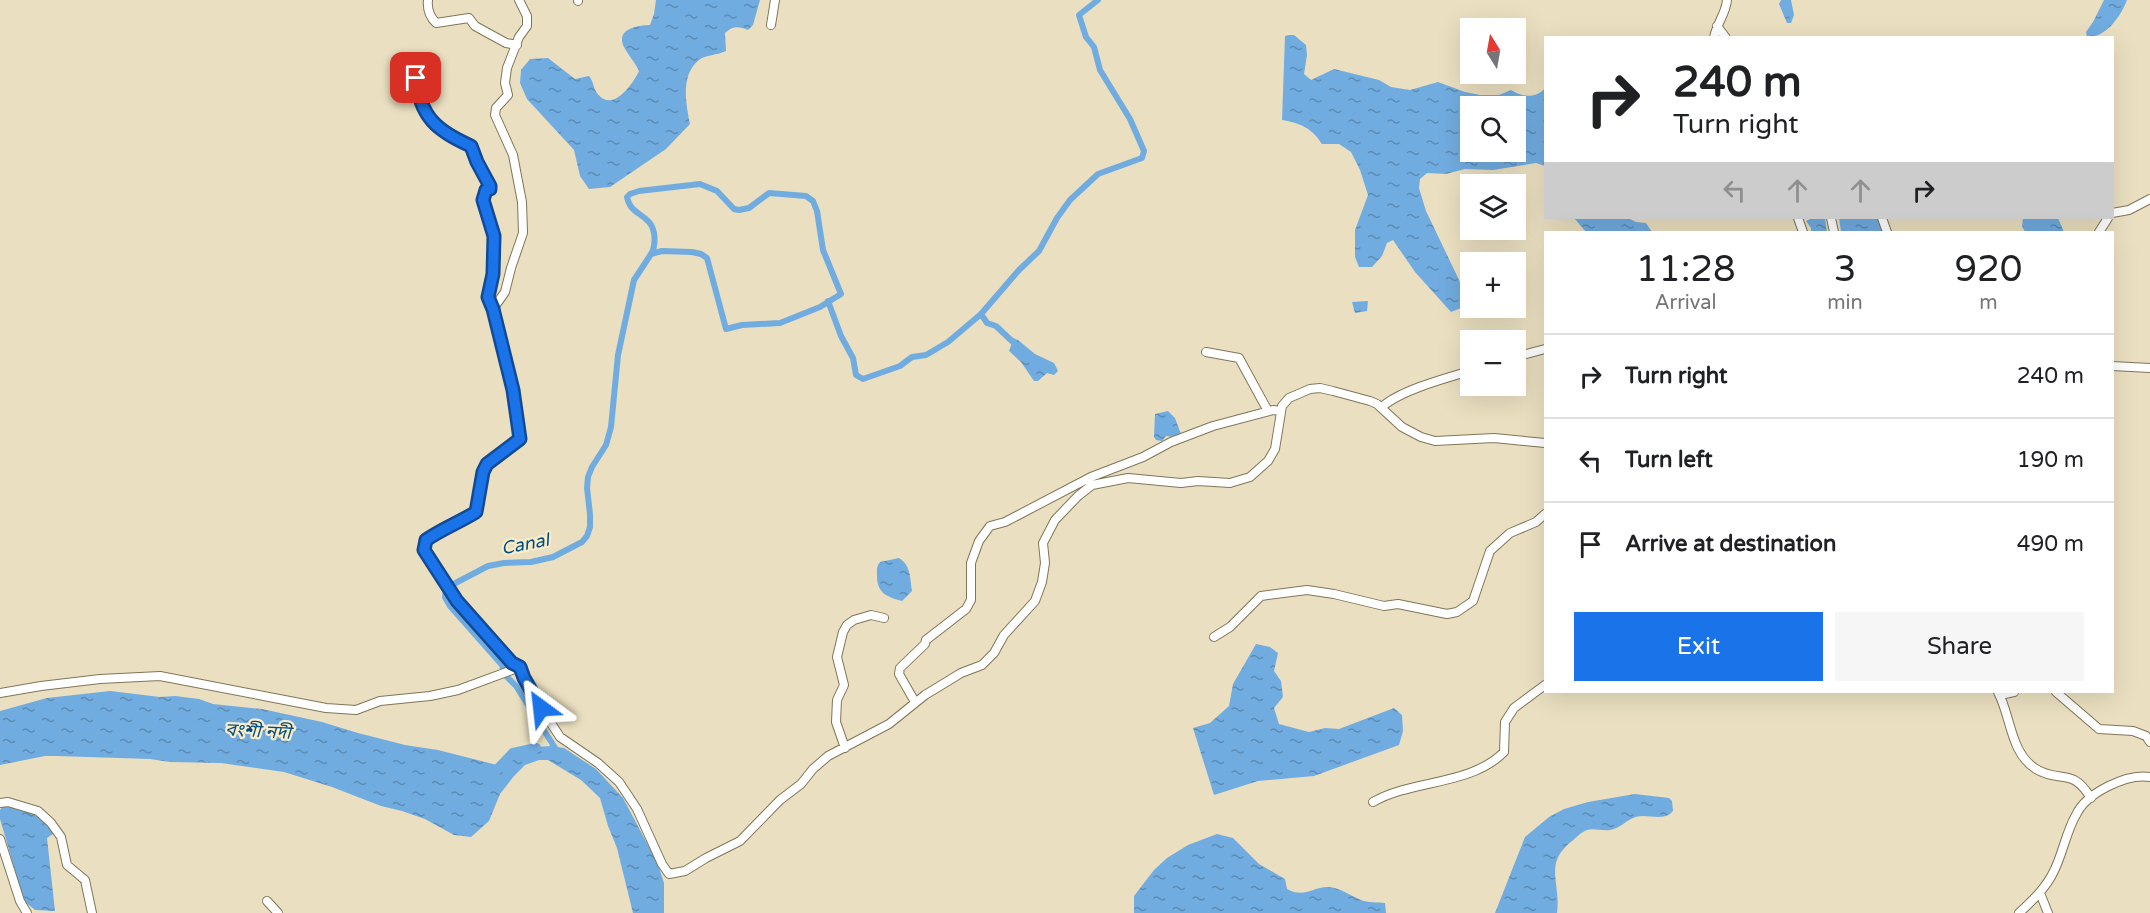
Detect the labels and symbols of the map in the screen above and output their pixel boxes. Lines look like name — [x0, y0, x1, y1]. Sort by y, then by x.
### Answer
north arrow — [1460, 18, 1526, 84]
pin — [390, 52, 441, 103]
water label: Canal — [499, 528, 553, 559]
position arrow — [509, 676, 573, 740]
water label: বংশী নদী — [225, 718, 295, 744]

